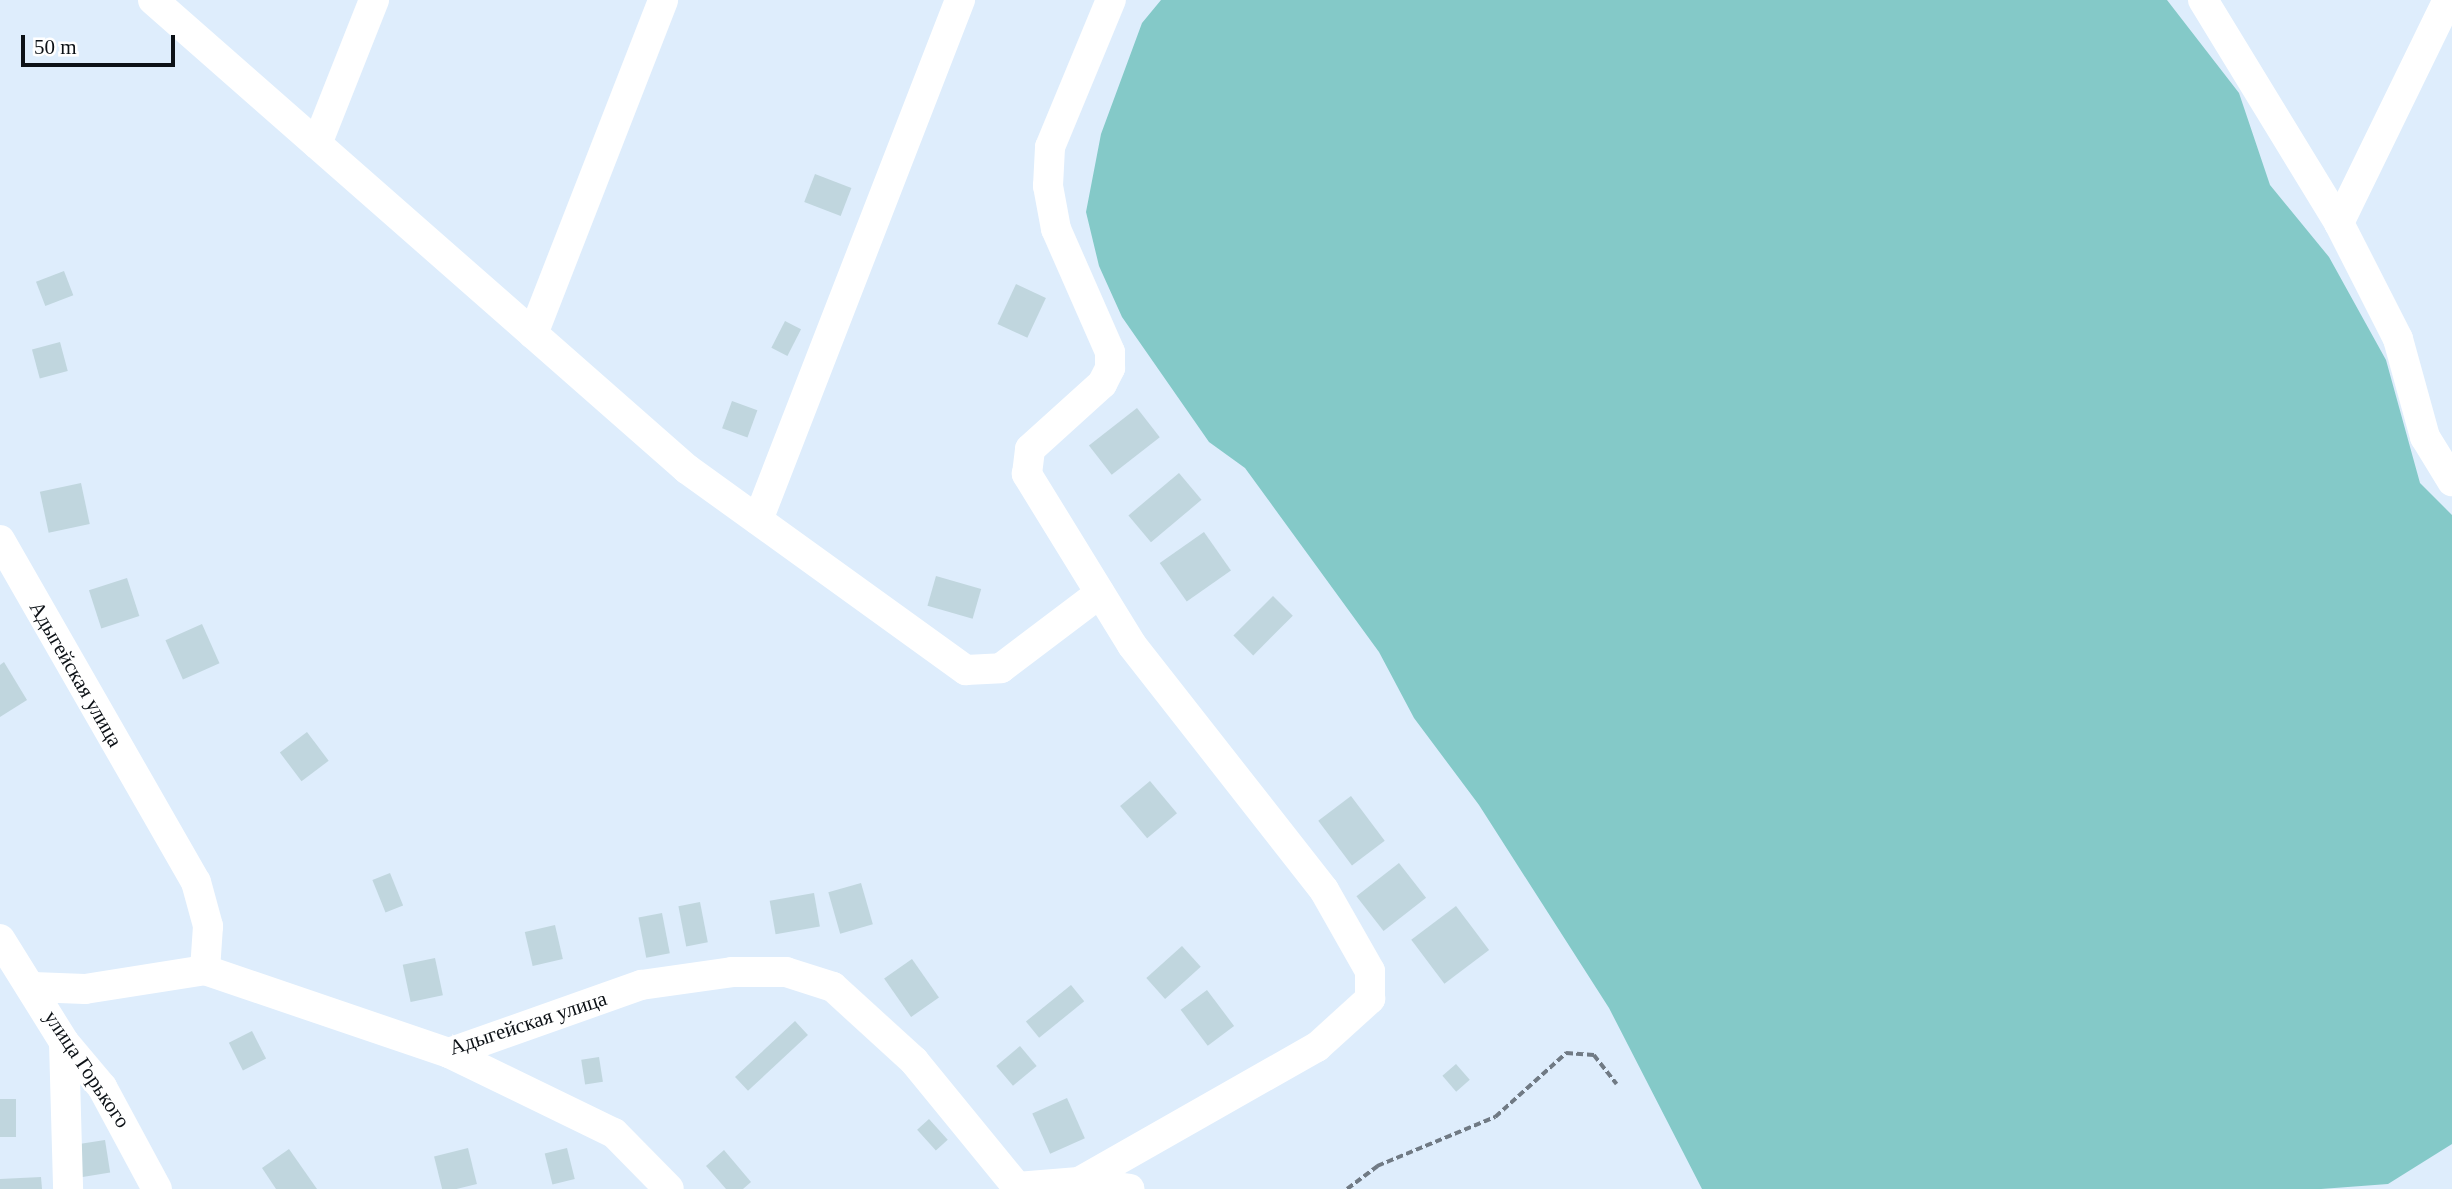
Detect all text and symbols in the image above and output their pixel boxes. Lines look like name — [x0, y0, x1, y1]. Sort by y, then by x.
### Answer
scale bar — [24, 21, 178, 65]
text: 50 m — [34, 35, 77, 59]
street label: Адыгейская улица — [24, 597, 128, 751]
street label: Адыгейская улица — [446, 986, 610, 1060]
street label: улица Горького — [38, 1005, 136, 1133]

